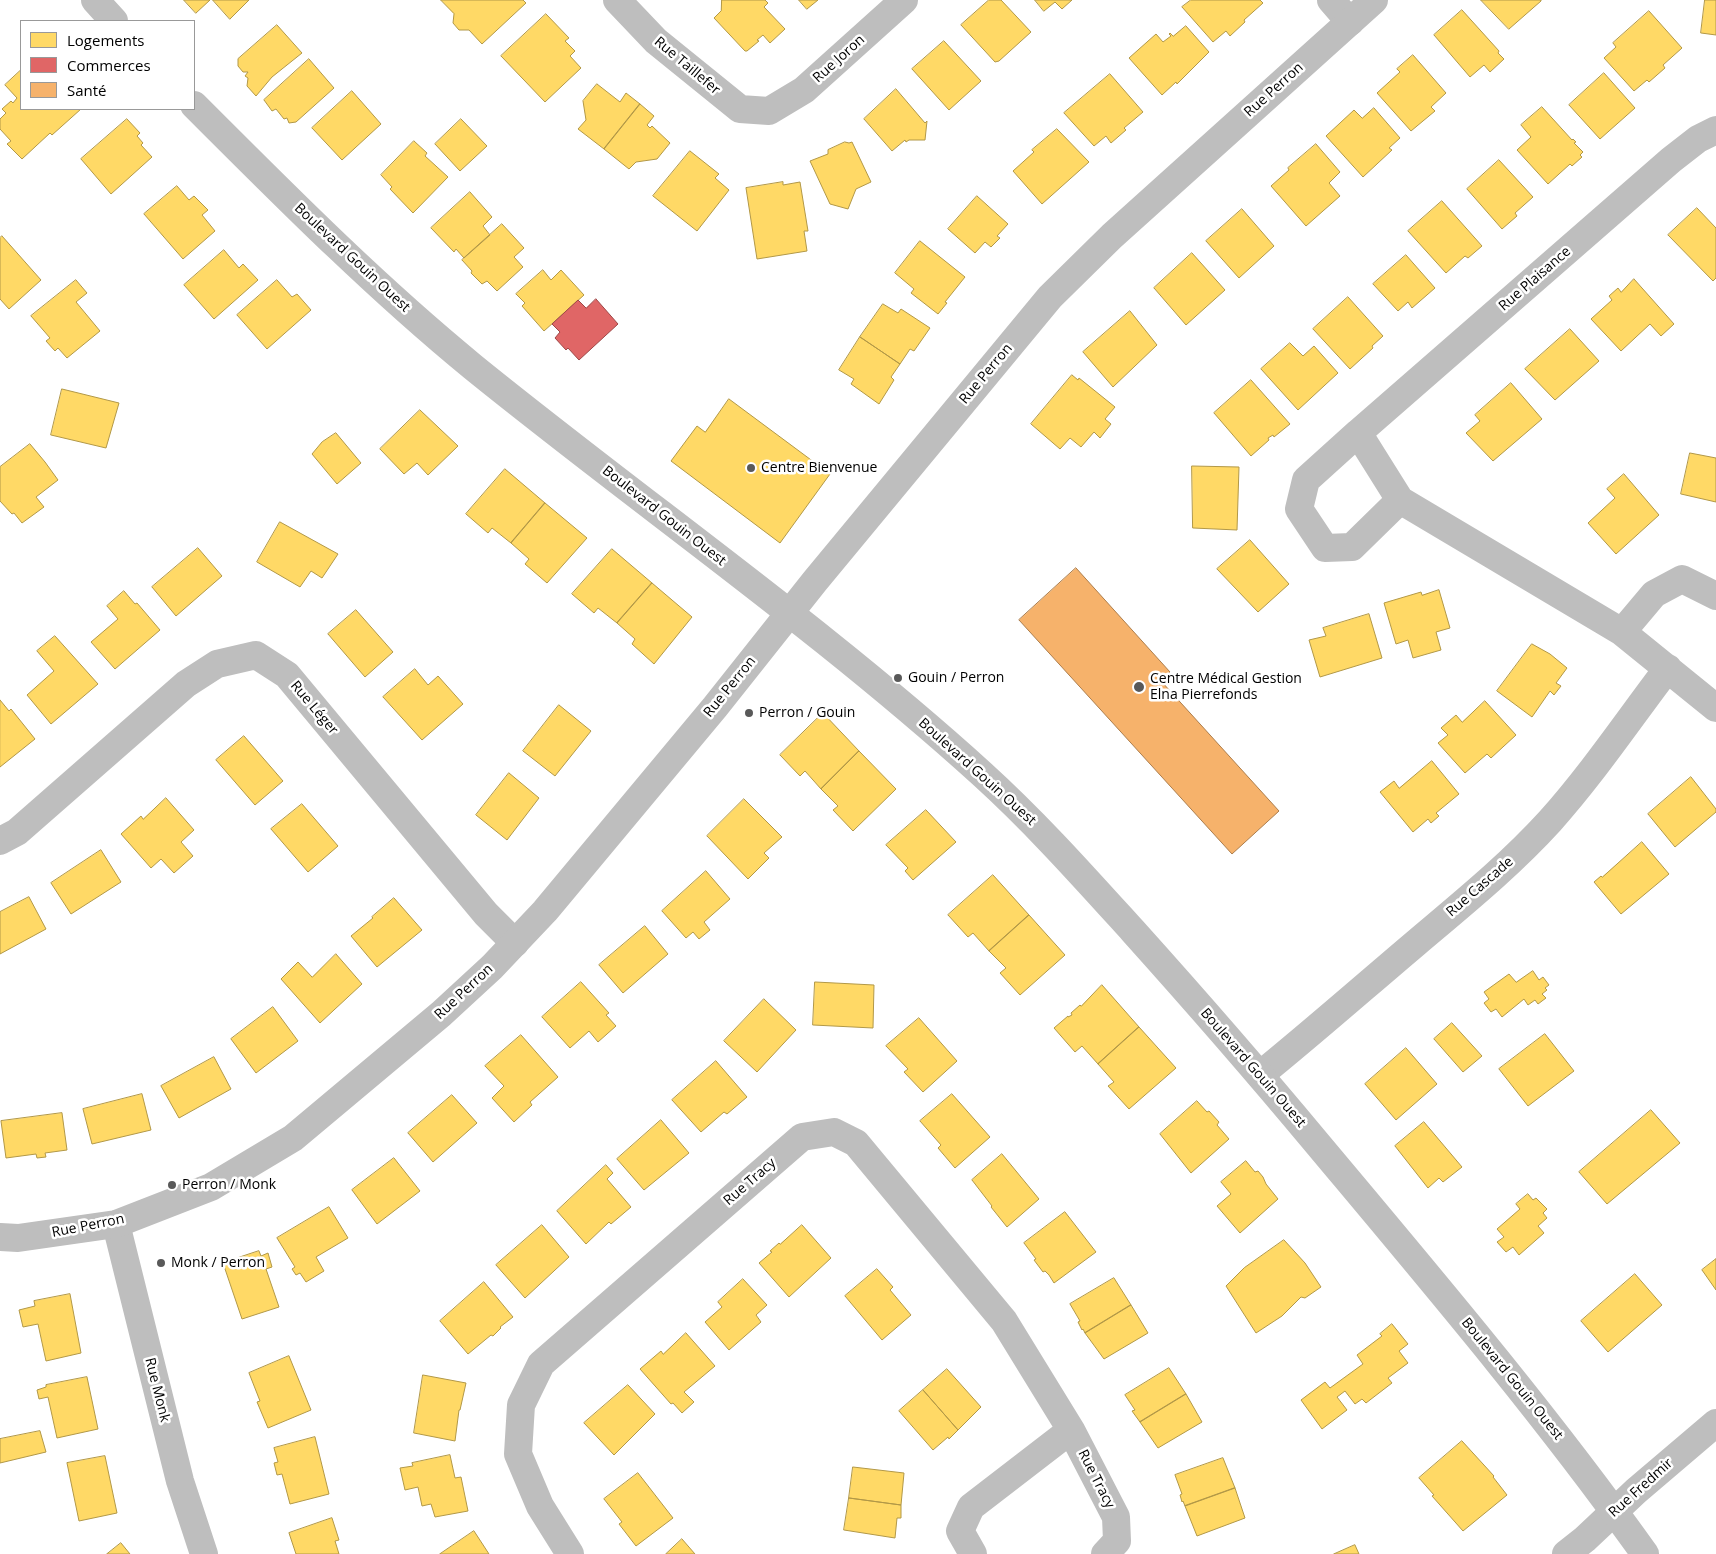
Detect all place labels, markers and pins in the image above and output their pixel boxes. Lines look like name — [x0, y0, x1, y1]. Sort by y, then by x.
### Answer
place label: Centre Bienvenue — [761, 460, 877, 476]
marker: Centre Bienvenue — [745, 462, 757, 474]
place label: Gouin / Perron — [908, 670, 1004, 686]
place label: Centre Médical Gestion Elna Pierrefonds — [1150, 671, 1302, 704]
marker: Gouin / Perron — [892, 672, 904, 684]
marker: Centre Médical Gestion Elna Pierrefonds — [1132, 680, 1146, 694]
place label: Perron / Gouin — [759, 705, 855, 721]
marker: Perron / Gouin — [743, 707, 755, 719]
place label: Perron / Monk — [182, 1177, 276, 1193]
marker: Perron / Monk — [166, 1179, 178, 1191]
place label: Monk / Perron — [171, 1255, 265, 1271]
marker: Monk / Perron — [155, 1257, 167, 1269]

